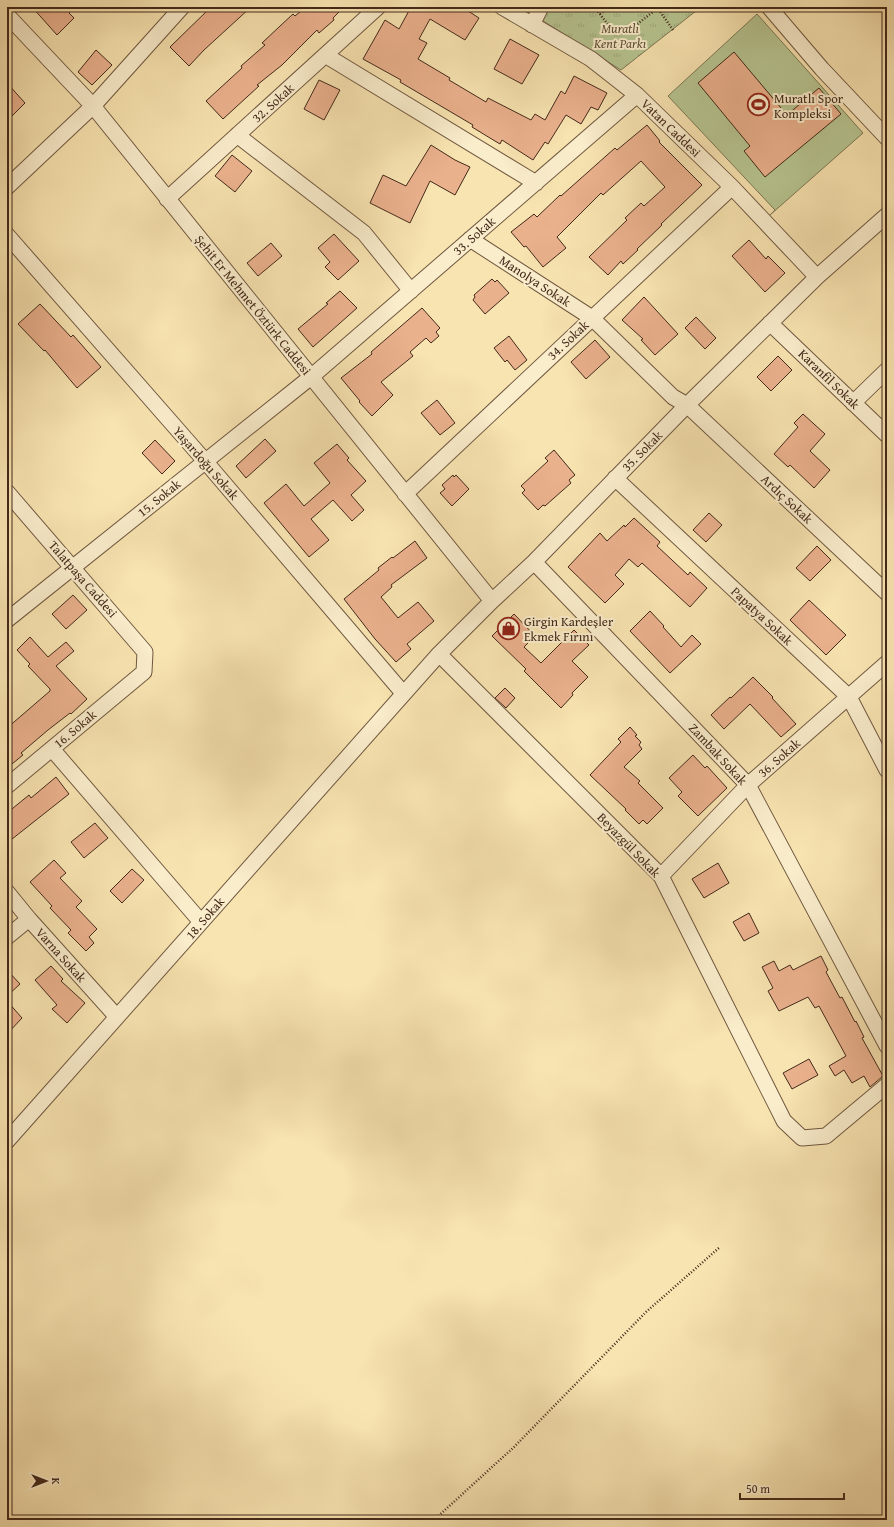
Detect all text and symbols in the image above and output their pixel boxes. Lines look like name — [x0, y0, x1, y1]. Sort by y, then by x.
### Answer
park label: Muratlı Kent Parkı — [593, 19, 647, 53]
street label: 32. Sokak — [248, 79, 299, 127]
place label: Muratlı Spor Kompleksi — [774, 89, 844, 123]
sports icon: Muratlı Spor Kompleksi — [745, 92, 771, 118]
street label: Vatan Caddesi — [637, 94, 705, 162]
street label: 33. Sokak — [449, 212, 500, 260]
street label: Şehit Er Mehmet Öztürk Caddesi — [190, 231, 316, 380]
street label: Manolya Sokak — [495, 251, 575, 312]
street label: 34. Sokak — [543, 315, 593, 364]
street label: Karanfil Sokak — [794, 345, 864, 414]
street label: Yaşardoğu Sokak — [169, 422, 244, 504]
street label: 35. Sokak — [617, 426, 667, 476]
street label: Ardıç Sokak — [757, 470, 817, 528]
street label: 15. Sokak — [133, 474, 185, 521]
street label: Talatpaşa Caddesi — [44, 536, 122, 622]
street label: Papatya Sokak — [727, 582, 797, 650]
place label: Girgin Kardeşler Ekmek Fırını — [524, 612, 614, 646]
shop icon: Girgin Kardeşler Ekmek Fırını — [496, 615, 522, 641]
street label: 16. Sokak — [49, 705, 101, 753]
street label: Zambak Sokak — [684, 719, 752, 789]
street label: 36. Sokak — [754, 734, 805, 782]
street label: Beyazgül Sokak — [593, 808, 665, 882]
street label: 18. Sokak — [181, 892, 229, 943]
street label: Varna Sokak — [31, 923, 91, 987]
north arrow — [26, 1461, 66, 1501]
scale bar — [740, 1475, 844, 1501]
text: K — [48, 1478, 64, 1485]
text: 50 m — [746, 1480, 770, 1497]

